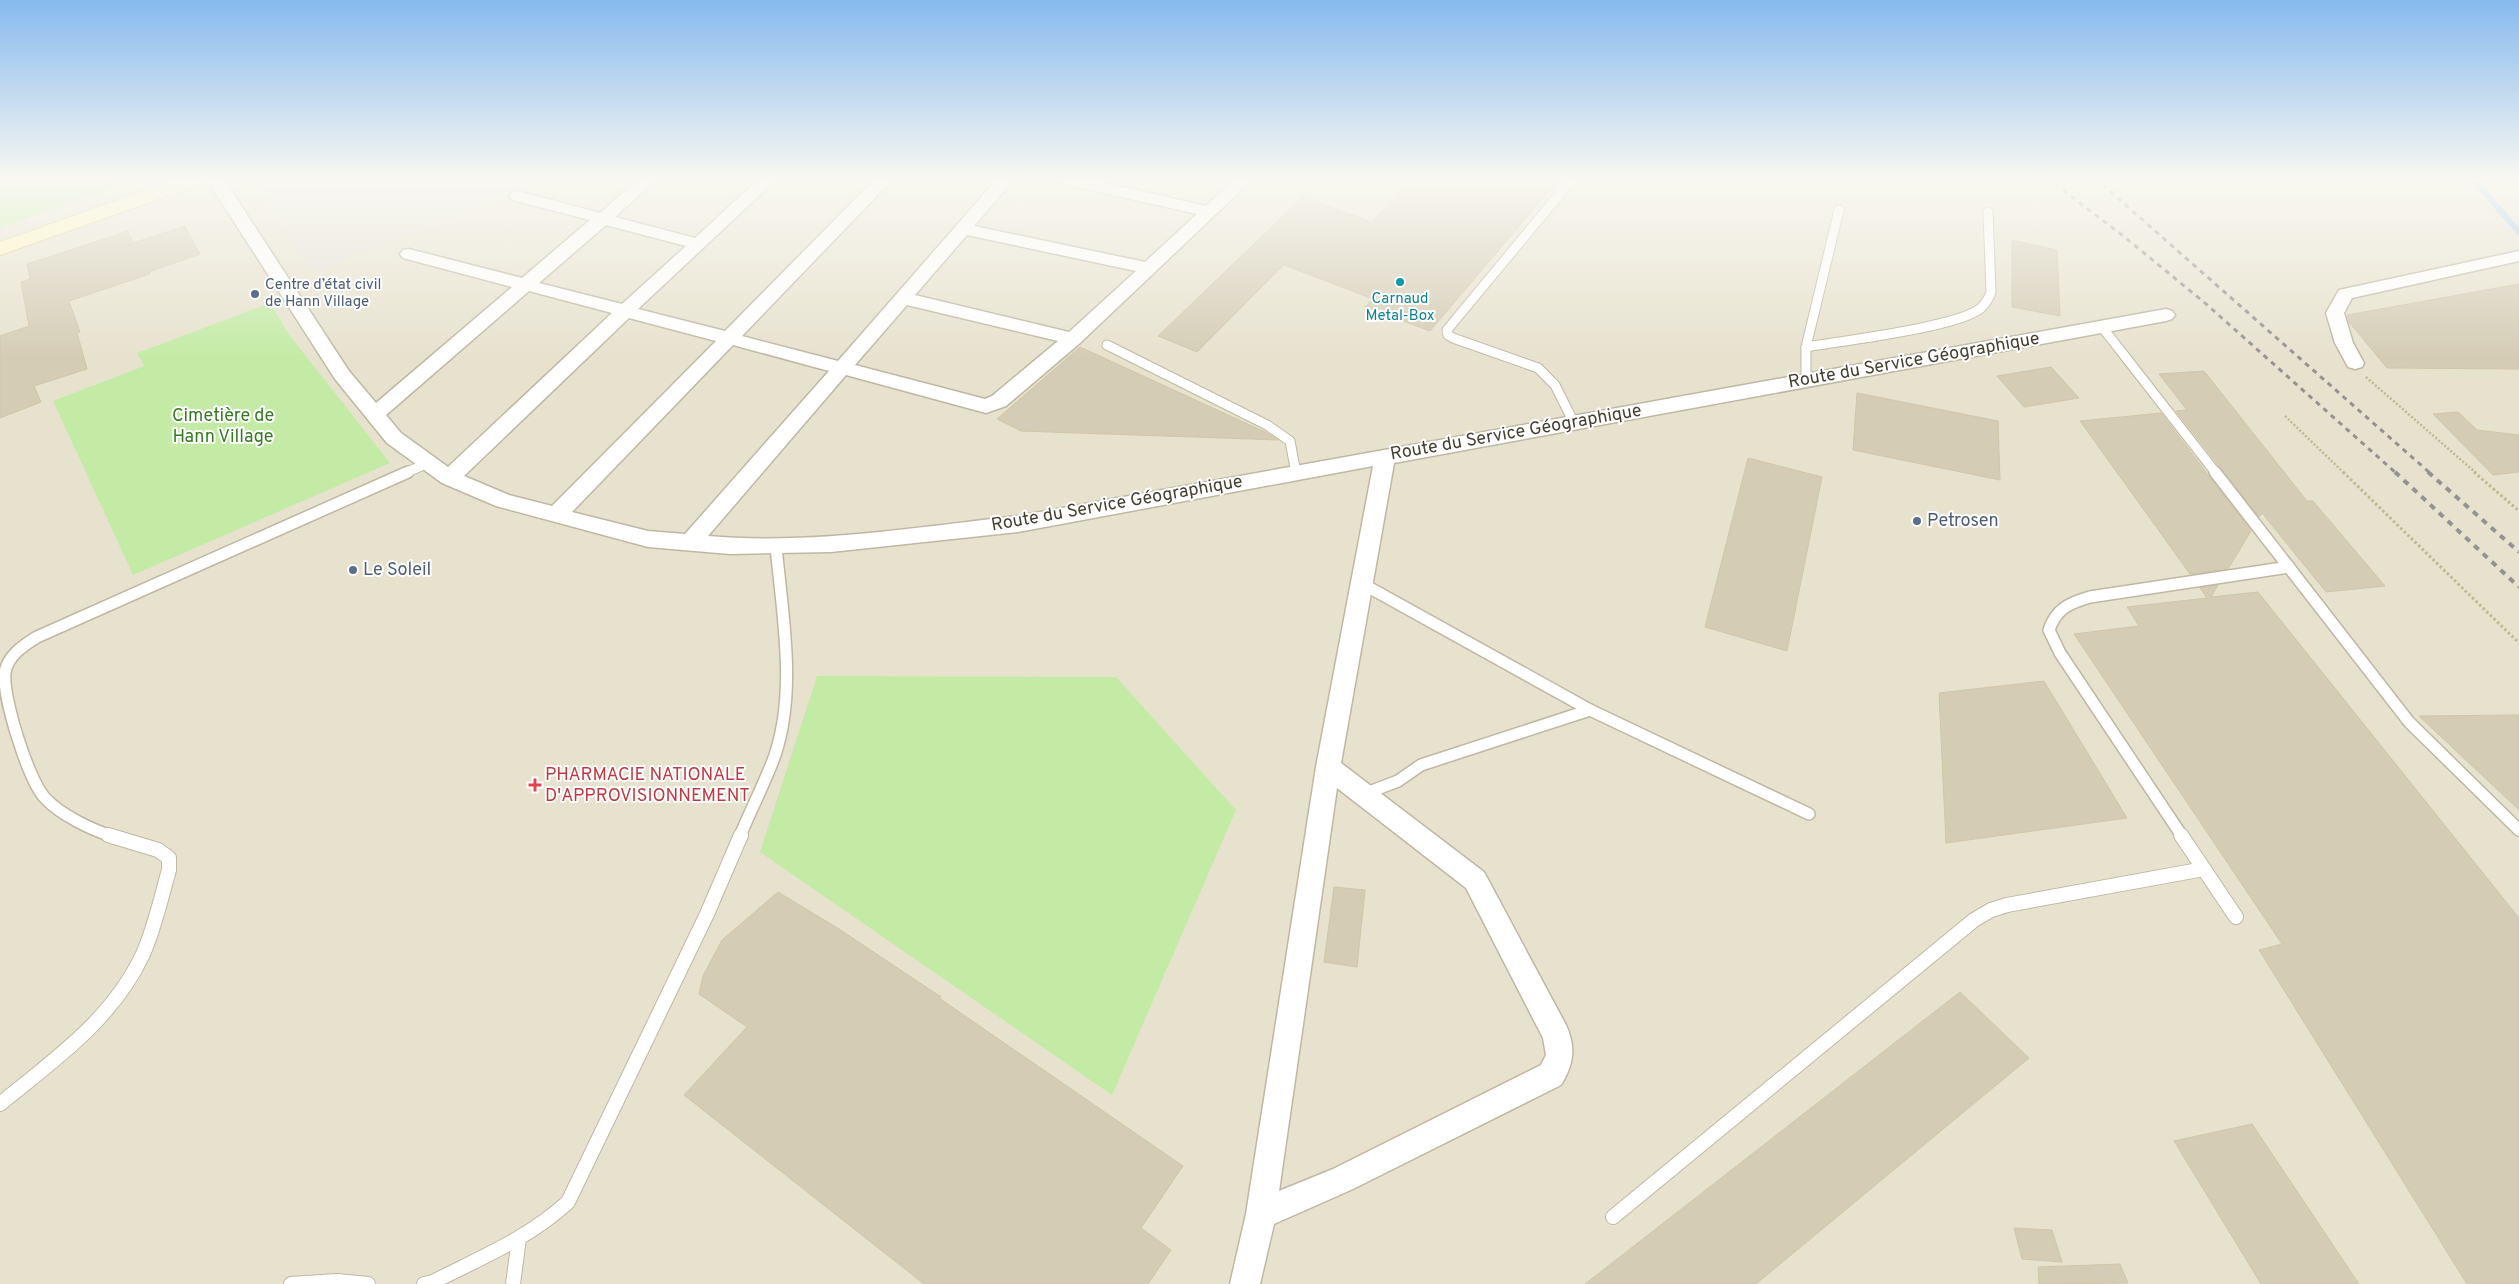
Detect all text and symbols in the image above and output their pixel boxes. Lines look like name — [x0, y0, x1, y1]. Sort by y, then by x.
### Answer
place label: Centre d’état civil de Hann Village — [265, 276, 381, 312]
marker: Carnaud Metal-Box — [1394, 276, 1406, 288]
marker: Centre d’état civil de Hann Village — [249, 288, 261, 300]
place label: Carnaud Metal-Box — [1366, 290, 1435, 326]
street label: Route du Service Géographique — [1787, 328, 2041, 394]
street label: Route du Service Géographique — [1389, 400, 1643, 466]
park label: Cimetière de Hann Village — [172, 405, 274, 449]
street label: Route du Service Géographique — [990, 471, 1244, 537]
place label: Petrosen — [1927, 510, 1999, 533]
marker: Petrosen — [1911, 515, 1923, 527]
place label: Le Soleil — [363, 559, 431, 582]
marker: Le Soleil — [347, 564, 359, 576]
place label: PHARMACIE NATIONALE D'APPROVISIONNEMENT — [545, 764, 750, 808]
marker: PHARMACIE NATIONALE D'APPROVISIONNEMENT — [529, 779, 541, 791]

